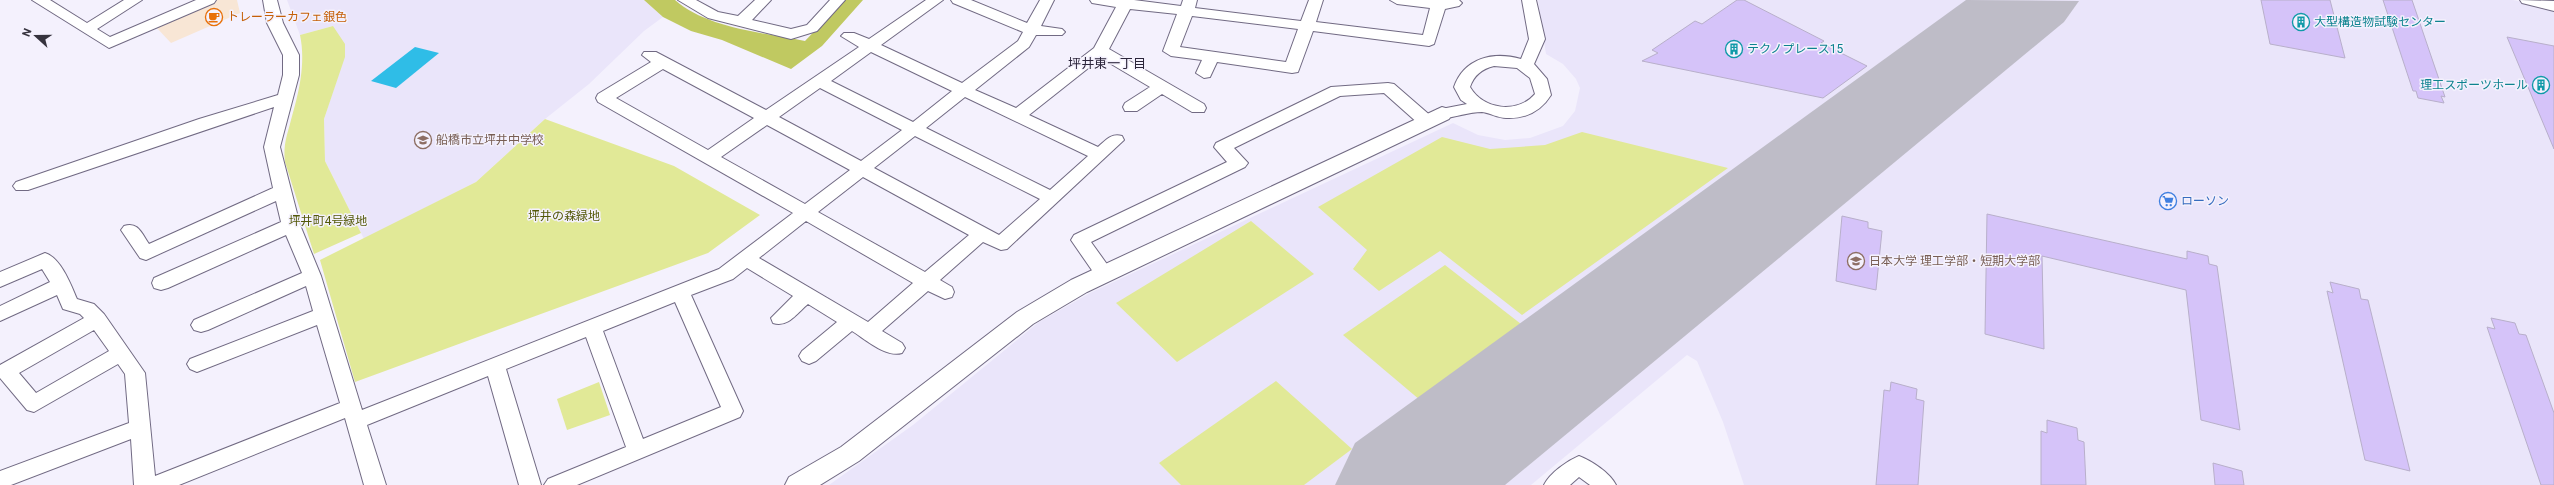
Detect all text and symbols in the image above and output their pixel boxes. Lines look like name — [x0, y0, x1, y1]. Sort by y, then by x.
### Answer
cafe icon: トレーラーカフェ銀色 — [204, 7, 224, 27]
place label: トレーラーカフェ銀色 — [227, 10, 347, 24]
building icon: 大型構造物試験センター — [2291, 12, 2311, 32]
place label: 大型構造物試験センター — [2314, 15, 2446, 29]
north arrow — [16, 16, 56, 56]
text: N — [20, 26, 35, 39]
building icon: テクノプレース15 — [1724, 39, 1744, 59]
place label: テクノプレース15 — [1747, 42, 1843, 56]
district label: 坪井東一丁目 — [1068, 56, 1146, 71]
building icon: 理工スポーツホール — [2531, 75, 2551, 95]
place label: 理工スポーツホール — [2420, 78, 2528, 92]
school or university icon: 船橋市立坪井中学校 — [413, 130, 433, 150]
place label: 船橋市立坪井中学校 — [436, 133, 544, 147]
supermarket icon: ローソン — [2158, 191, 2178, 211]
place label: ローソン — [2181, 194, 2229, 208]
park label: 坪井の森緑地 — [528, 209, 600, 223]
park label: 坪井町4号緑地 — [289, 214, 367, 228]
school or university icon: 日本大学 理工学部・短期大学部 — [1846, 251, 1866, 271]
place label: 日本大学 理工学部・短期大学部 — [1869, 254, 2040, 268]

